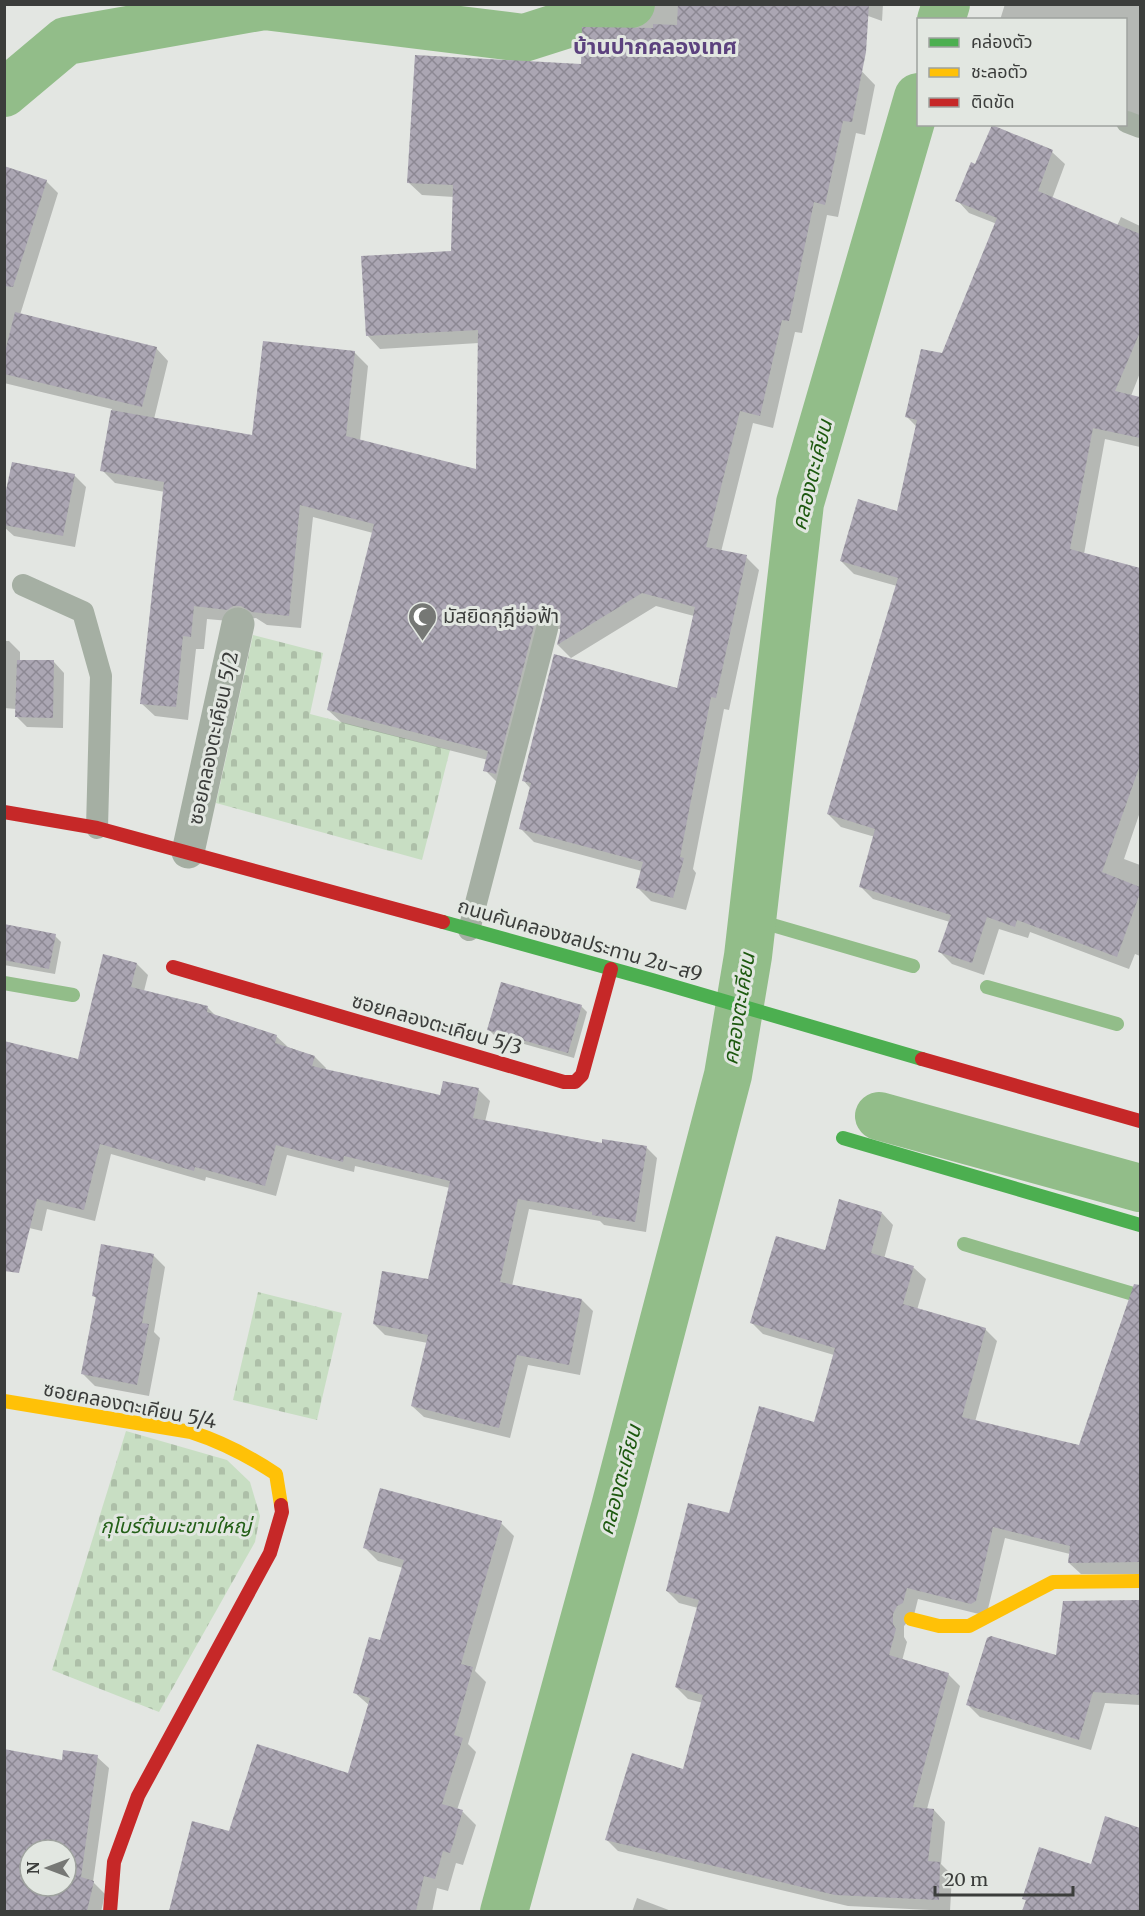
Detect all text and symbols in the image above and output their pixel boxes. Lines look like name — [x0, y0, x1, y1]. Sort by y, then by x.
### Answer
legend — [917, 18, 1127, 126]
text: คล่องตัว — [971, 30, 1033, 53]
district label: บ้านปากคลองเทศ — [573, 32, 737, 60]
text: ชะลอตัว — [971, 60, 1028, 83]
text: ติดขัด — [971, 90, 1014, 113]
water label: คลองตะเคียน — [785, 416, 839, 533]
mosque icon: มัสยิดกุฎีช่อฟ้า — [406, 600, 438, 642]
place label: มัสยิดกุฎีช่อฟ้า — [443, 603, 559, 628]
street label: ซอยคลองตะเคียน 5/2 — [182, 649, 243, 827]
street label: ถนนคันคลองชลประทาน 2ข-ส9 — [455, 893, 705, 986]
water label: คลองตะเคียน — [716, 950, 761, 1067]
street label: ซอยคลองตะเคียน 5/3 — [349, 987, 525, 1060]
street label: ซอยคลองตะเคียน 5/4 — [41, 1375, 219, 1434]
water label: คลองตะเคียน — [592, 1421, 647, 1538]
park label: กุโบร์ต้นมะขามใหญ่ — [101, 1513, 254, 1539]
north arrow — [18, 1838, 78, 1898]
scale bar — [935, 1859, 1073, 1897]
text: N — [23, 1861, 43, 1874]
text: 20 m — [944, 1868, 988, 1891]

